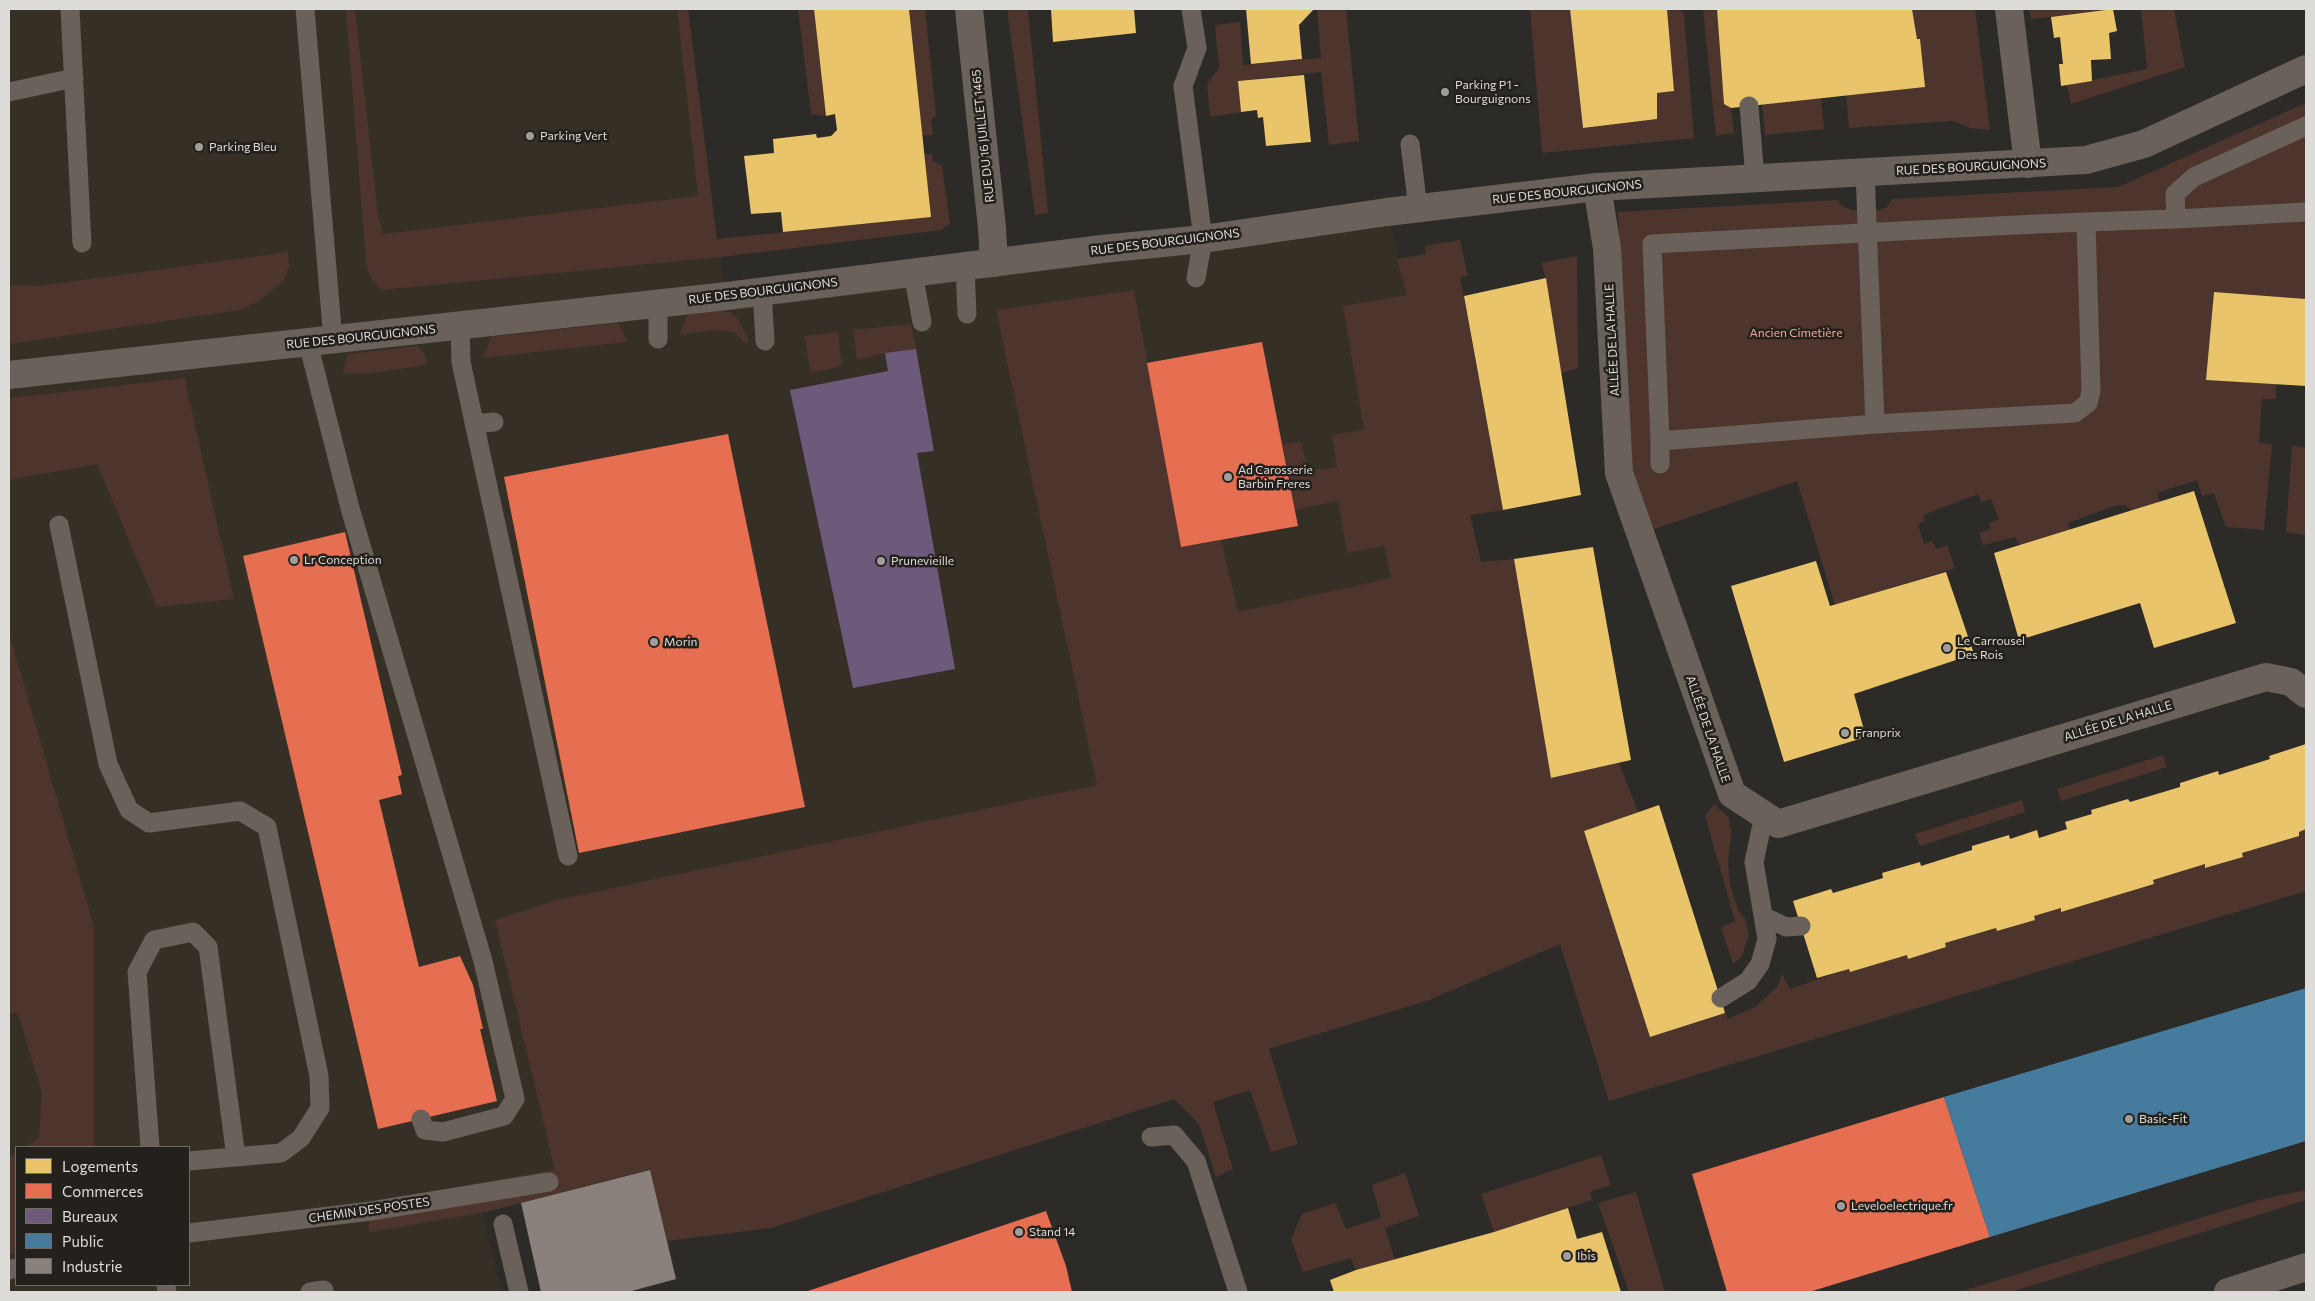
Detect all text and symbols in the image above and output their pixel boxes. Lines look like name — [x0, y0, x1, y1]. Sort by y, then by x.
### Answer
street label: RUE DU 16 JUILLET 1465 — [969, 69, 997, 203]
place label: Parking P1 - Bourguignons — [1455, 78, 1531, 106]
marker: Parking P1 - Bourguignons — [1439, 86, 1451, 98]
place label: Parking Vert — [540, 129, 607, 143]
marker: Parking Vert — [524, 130, 536, 142]
place label: Parking Bleu — [209, 140, 277, 154]
marker: Parking Bleu — [193, 141, 205, 153]
street label: RUE DES BOURGUIGNONS — [1896, 156, 2046, 178]
street label: RUE DES BOURGUIGNONS — [1492, 177, 1642, 207]
street label: RUE DES BOURGUIGNONS — [1090, 226, 1240, 258]
street label: RUE DES BOURGUIGNONS — [688, 275, 838, 307]
street label: ALLÉE DE LA HALLE — [1602, 283, 1622, 397]
street label: RUE DES BOURGUIGNONS — [286, 322, 436, 352]
park label: Ancien Cimetière — [1750, 326, 1842, 340]
place label: Ad Carosserie Barbin Freres — [1238, 463, 1313, 491]
marker: Ad Carosserie Barbin Freres — [1222, 471, 1234, 483]
place label: Lr Conception — [304, 553, 382, 567]
marker: Lr Conception — [288, 554, 300, 566]
place label: Prunevieille — [891, 554, 954, 568]
marker: Prunevieille — [875, 555, 887, 567]
place label: Le Carrousel Des Rois — [1957, 634, 2025, 662]
place label: Morin — [664, 635, 697, 649]
marker: Morin — [648, 636, 660, 648]
marker: Le Carrousel Des Rois — [1941, 642, 1953, 654]
street label: ALLÉE DE LA HALLE — [1683, 674, 1733, 784]
street label: ALLÉE DE LA HALLE — [2062, 698, 2174, 744]
place label: Franprix — [1855, 726, 1901, 740]
marker: Franprix — [1839, 727, 1851, 739]
place label: Basic-Fit — [2139, 1112, 2187, 1126]
marker: Basic-Fit — [2123, 1113, 2135, 1125]
legend — [15, 1146, 190, 1286]
text: Logements — [62, 1157, 138, 1175]
text: Commerces — [62, 1182, 143, 1200]
street label: CHEMIN DES POSTES — [308, 1194, 430, 1226]
place label: Leveloelectrique.fr — [1851, 1199, 1953, 1213]
marker: Leveloelectrique.fr — [1835, 1200, 1847, 1212]
text: Bureaux — [62, 1207, 118, 1225]
place label: Stand 14 — [1029, 1225, 1076, 1239]
marker: Stand 14 — [1013, 1226, 1025, 1238]
text: Public — [62, 1232, 104, 1250]
place label: Ibis — [1577, 1249, 1596, 1263]
marker: Ibis — [1561, 1250, 1573, 1262]
text: Industrie — [62, 1257, 123, 1275]

